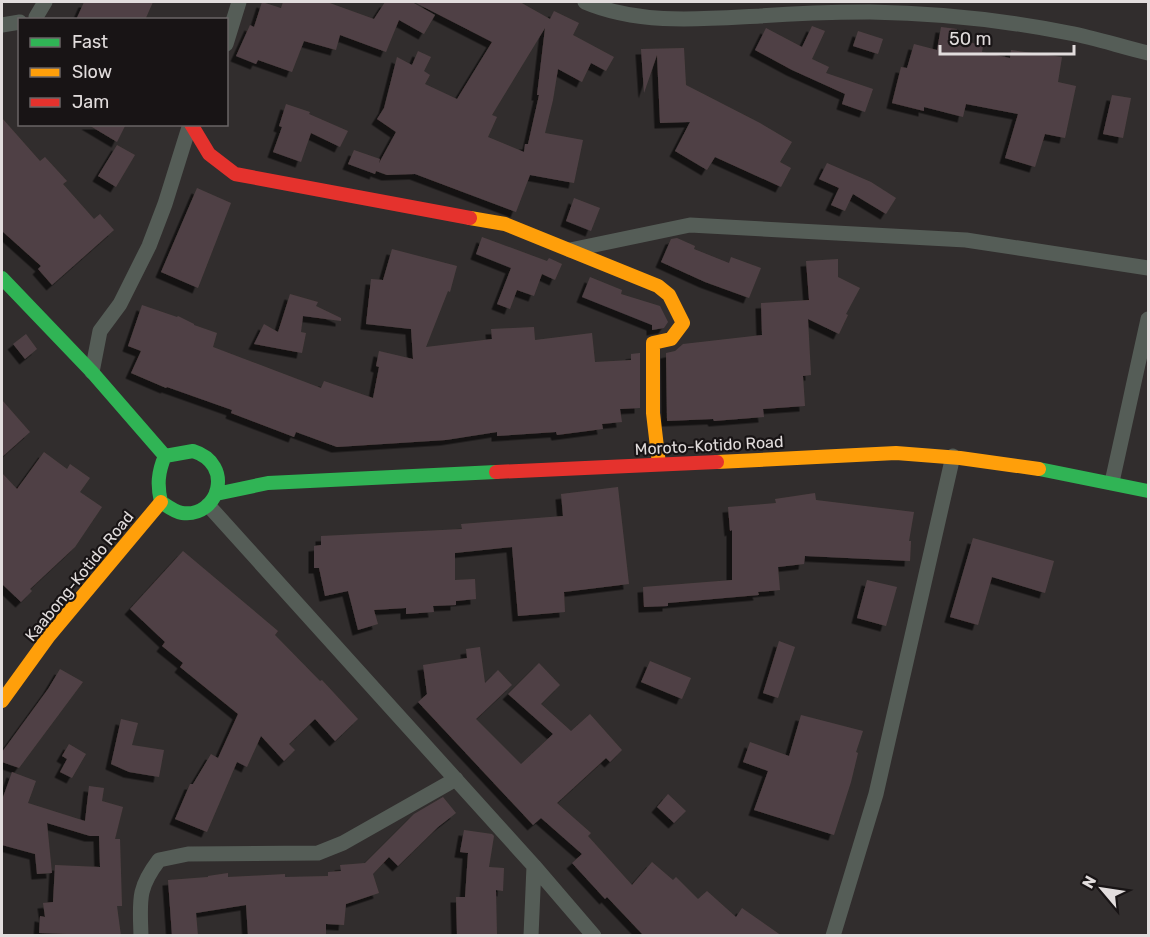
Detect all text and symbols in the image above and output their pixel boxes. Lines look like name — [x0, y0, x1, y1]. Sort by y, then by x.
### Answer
legend — [18, 18, 228, 126]
scale bar — [940, 18, 1074, 56]
text: 50 m — [949, 28, 992, 50]
text: Fast — [72, 31, 108, 53]
text: Slow — [72, 61, 112, 83]
text: Jam — [72, 91, 109, 113]
street label: Moroto-Kotido Road — [634, 432, 784, 459]
street label: Kaabong-Kotido Road — [21, 508, 138, 645]
north arrow — [1072, 859, 1132, 919]
text: N — [1078, 872, 1100, 892]

